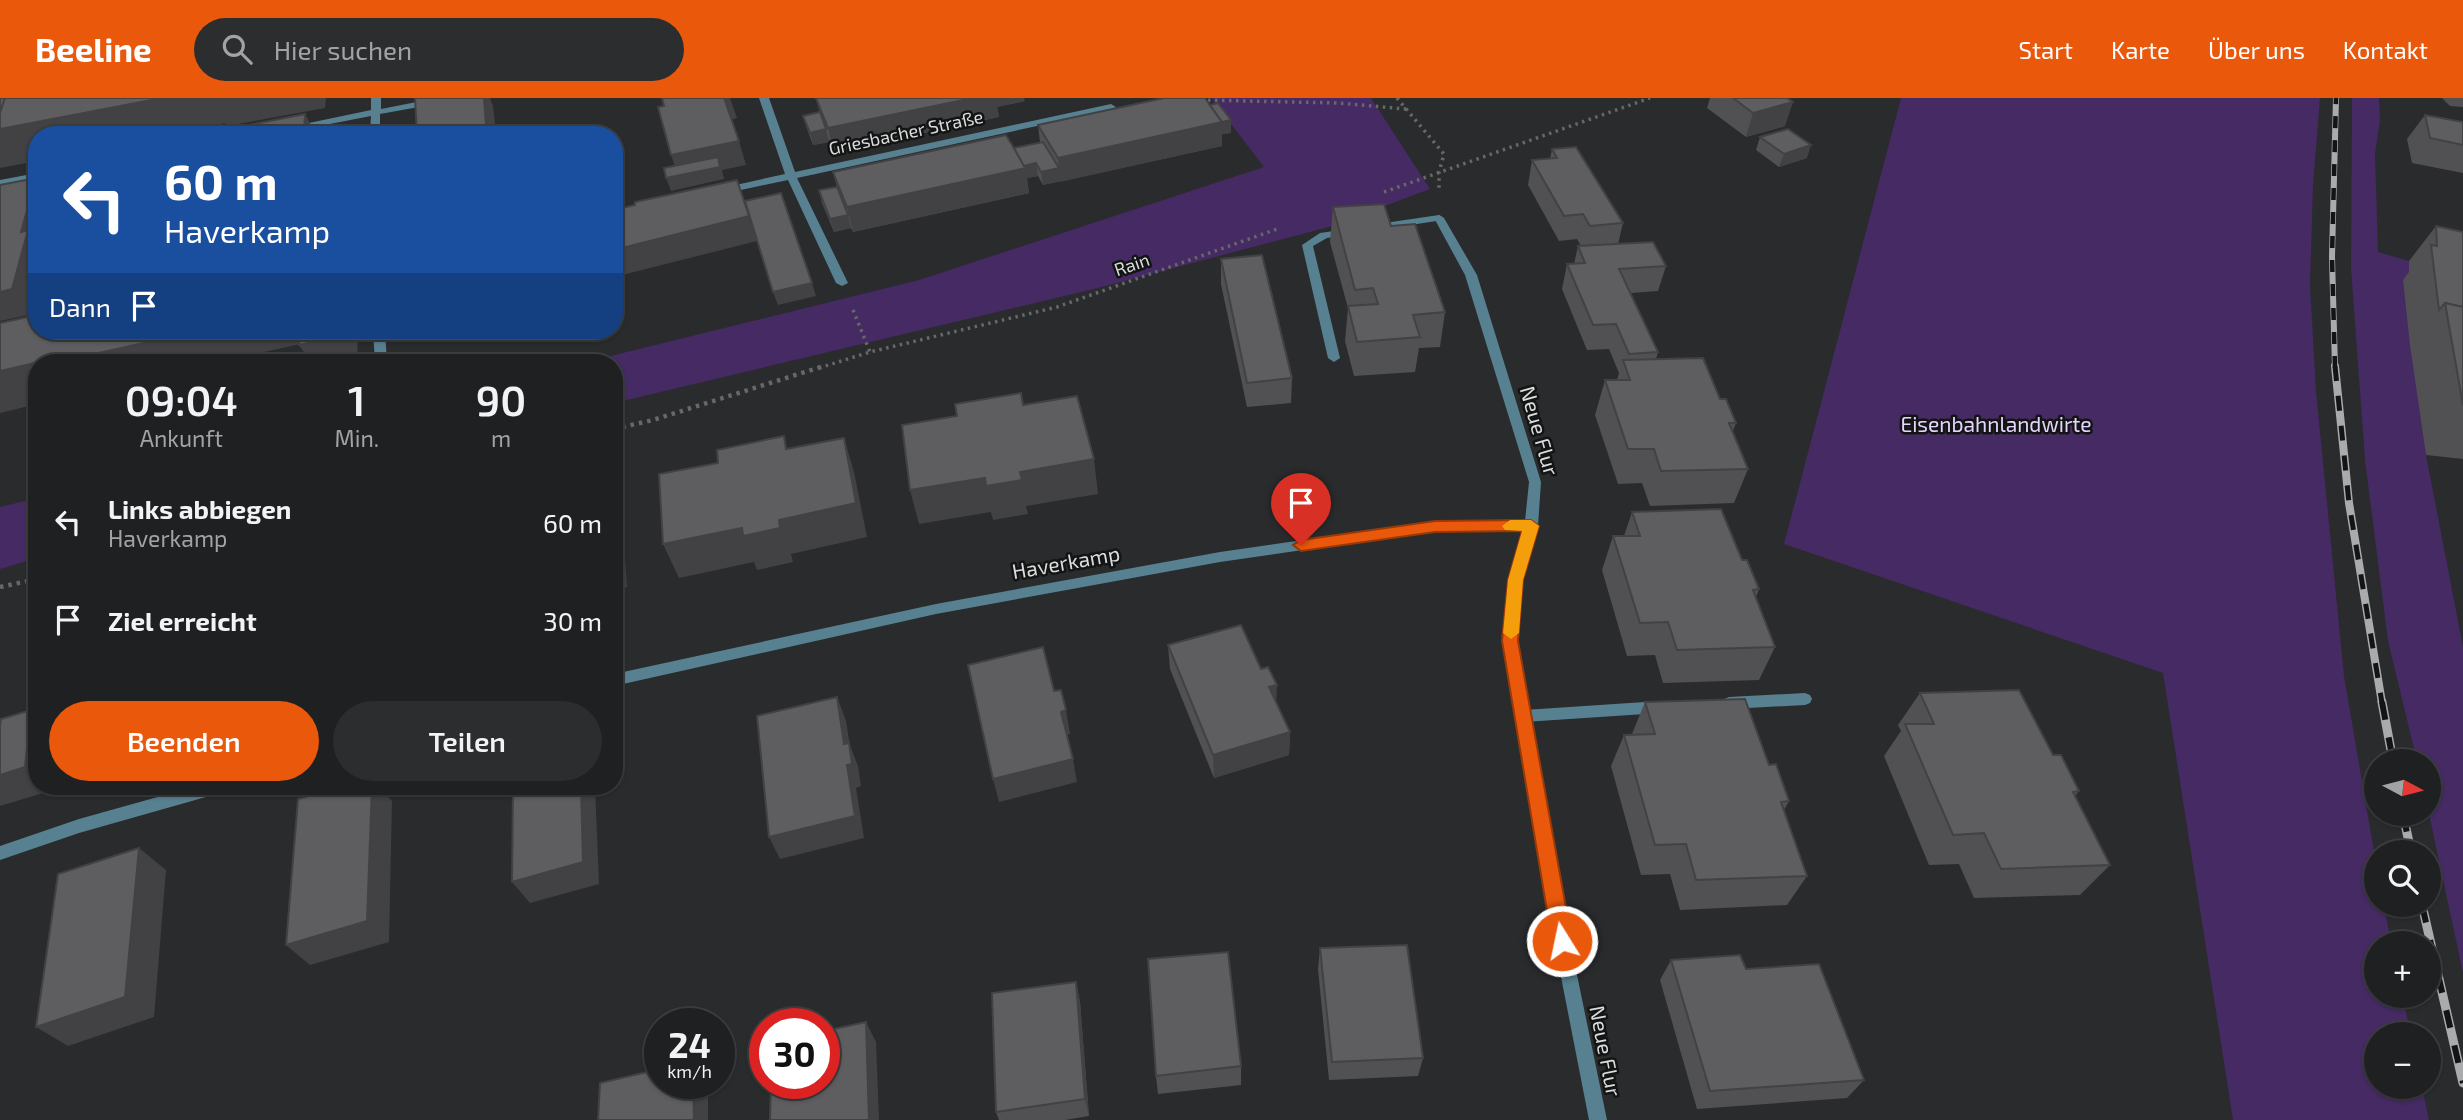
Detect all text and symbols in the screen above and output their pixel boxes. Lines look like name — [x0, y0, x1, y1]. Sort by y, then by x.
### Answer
search box — [194, 18, 684, 81]
text: Beeline — [35, 29, 152, 69]
icon: search — [218, 30, 256, 68]
text: Hier suchen — [274, 34, 412, 65]
text: Start — [2019, 35, 2073, 64]
text: Karte — [2111, 35, 2170, 64]
text: Über uns — [2208, 35, 2305, 64]
text: Kontakt — [2343, 35, 2428, 64]
street label: Griesbacher Straße — [826, 105, 985, 159]
text: 60 m — [164, 151, 278, 210]
icon: left — [49, 154, 140, 245]
text: Haverkamp — [164, 211, 330, 249]
street label: Rain — [1111, 248, 1152, 280]
icon: arrive — [125, 287, 163, 325]
text: Dann — [49, 291, 111, 322]
text: 09:04 — [125, 374, 238, 424]
text: 1 — [348, 374, 366, 424]
text: 90 — [476, 374, 526, 424]
street label: Neue Flur — [1516, 383, 1565, 479]
park label: Eisenbahnlandwirte — [1900, 411, 2092, 436]
text: Ankunft — [140, 424, 223, 452]
text: Min. — [335, 424, 379, 452]
text: m — [491, 424, 511, 452]
pin — [1271, 473, 1331, 545]
icon: arrive — [1282, 484, 1320, 522]
text: Links abbiegen — [108, 493, 292, 524]
icon: left — [49, 503, 87, 541]
text: 60 m — [543, 507, 602, 538]
text: Haverkamp — [108, 524, 227, 552]
street label: Haverkamp — [1010, 540, 1122, 583]
icon: arrive — [49, 601, 87, 639]
text: Ziel erreicht — [108, 605, 257, 636]
text: 30 m — [543, 605, 602, 636]
button: Beenden — [49, 701, 319, 781]
button: Teilen — [333, 701, 602, 781]
north arrow — [2364, 749, 2441, 826]
map controls — [2364, 749, 2441, 1099]
button: search — [2364, 840, 2441, 917]
position arrow — [1525, 904, 1599, 978]
button: + — [2364, 931, 2441, 1008]
street label: Neue Flur — [1585, 1003, 1628, 1099]
speed limit sign: 30 — [749, 1008, 840, 1099]
button: − — [2364, 1022, 2441, 1099]
text: 24 — [668, 1023, 711, 1065]
text: km/h — [667, 1060, 712, 1082]

